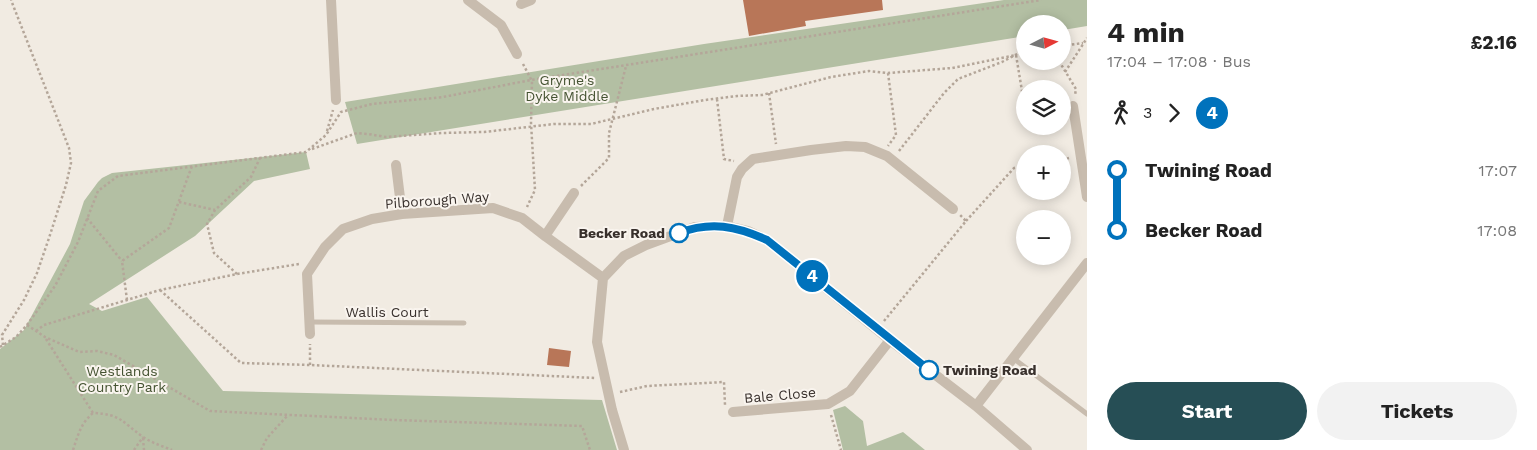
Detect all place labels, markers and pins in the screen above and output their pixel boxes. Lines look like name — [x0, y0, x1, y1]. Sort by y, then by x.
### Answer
marker: Becker Road — [669, 223, 689, 243]
place label: Becker Road — [578, 225, 665, 241]
marker: Twining Road — [919, 360, 939, 380]
place label: Twining Road — [943, 362, 1036, 378]

